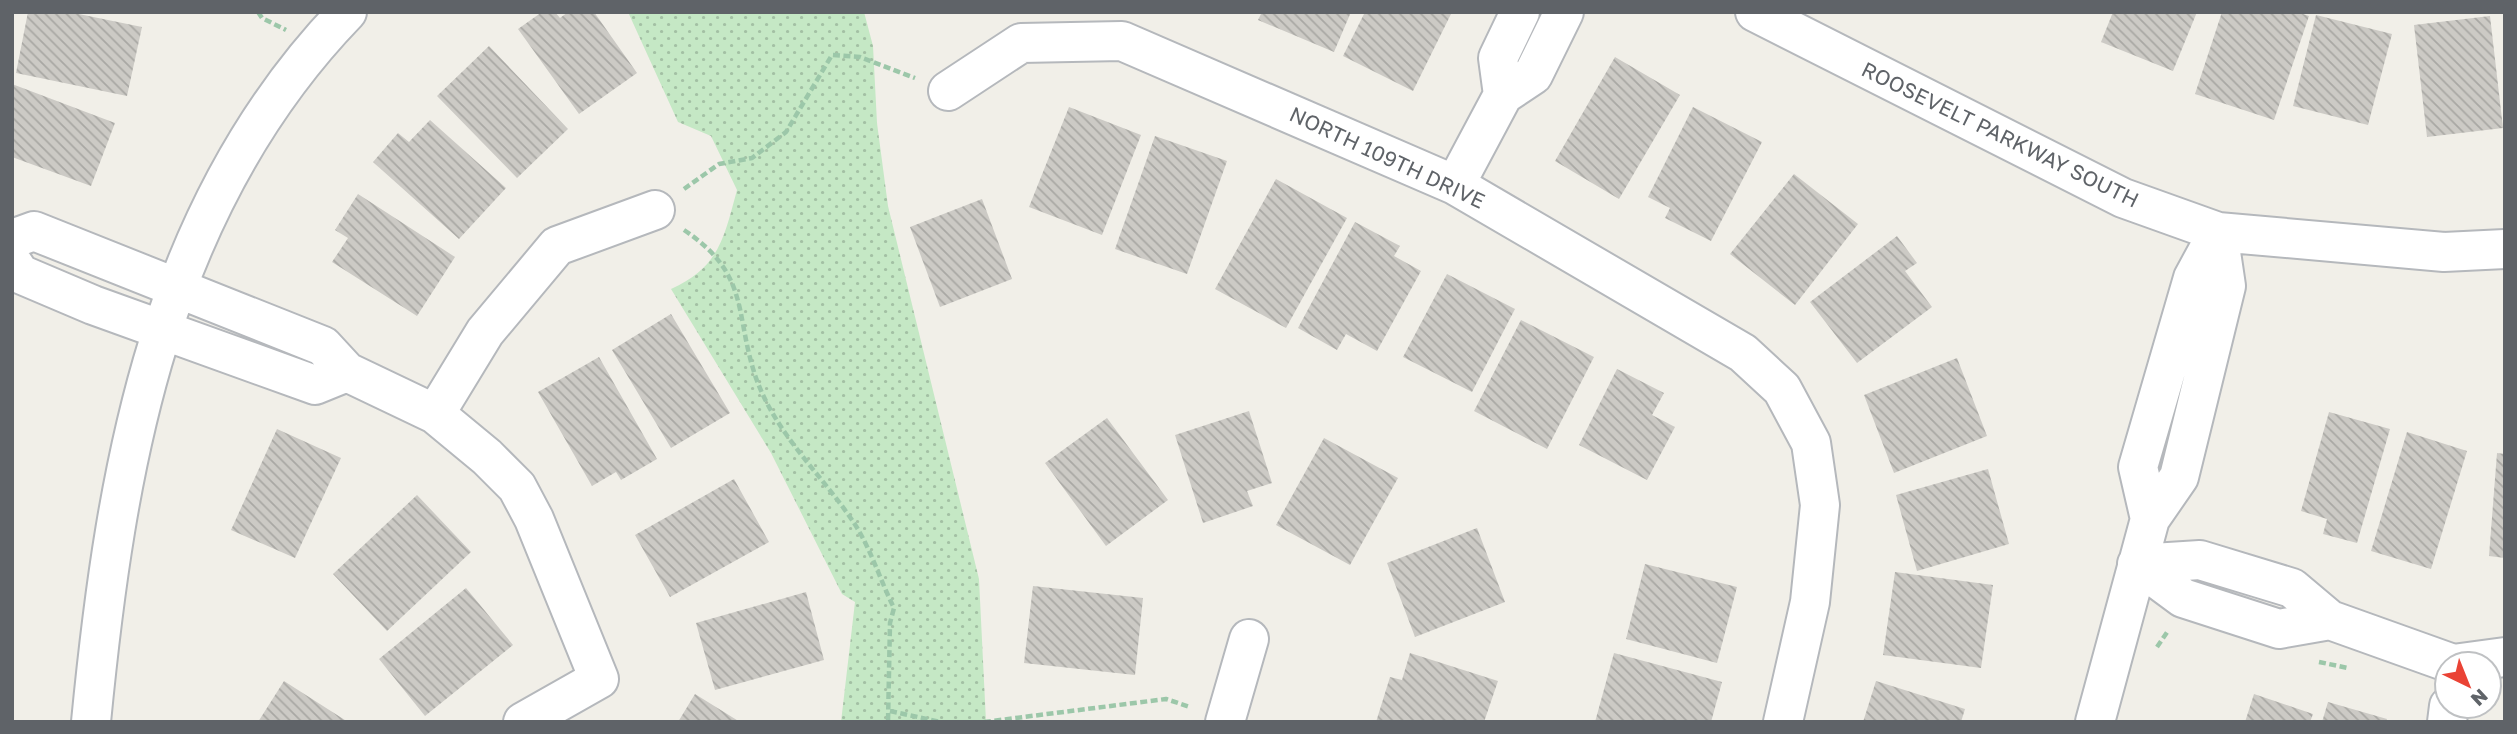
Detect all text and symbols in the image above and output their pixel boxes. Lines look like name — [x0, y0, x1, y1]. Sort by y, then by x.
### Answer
street label: ROOSEVELT PARKWAY SOUTH — [1858, 56, 2143, 213]
street label: NORTH 109TH DRIVE — [1286, 100, 1489, 214]
north arrow — [2433, 650, 2503, 720]
text: N — [2467, 684, 2493, 711]

